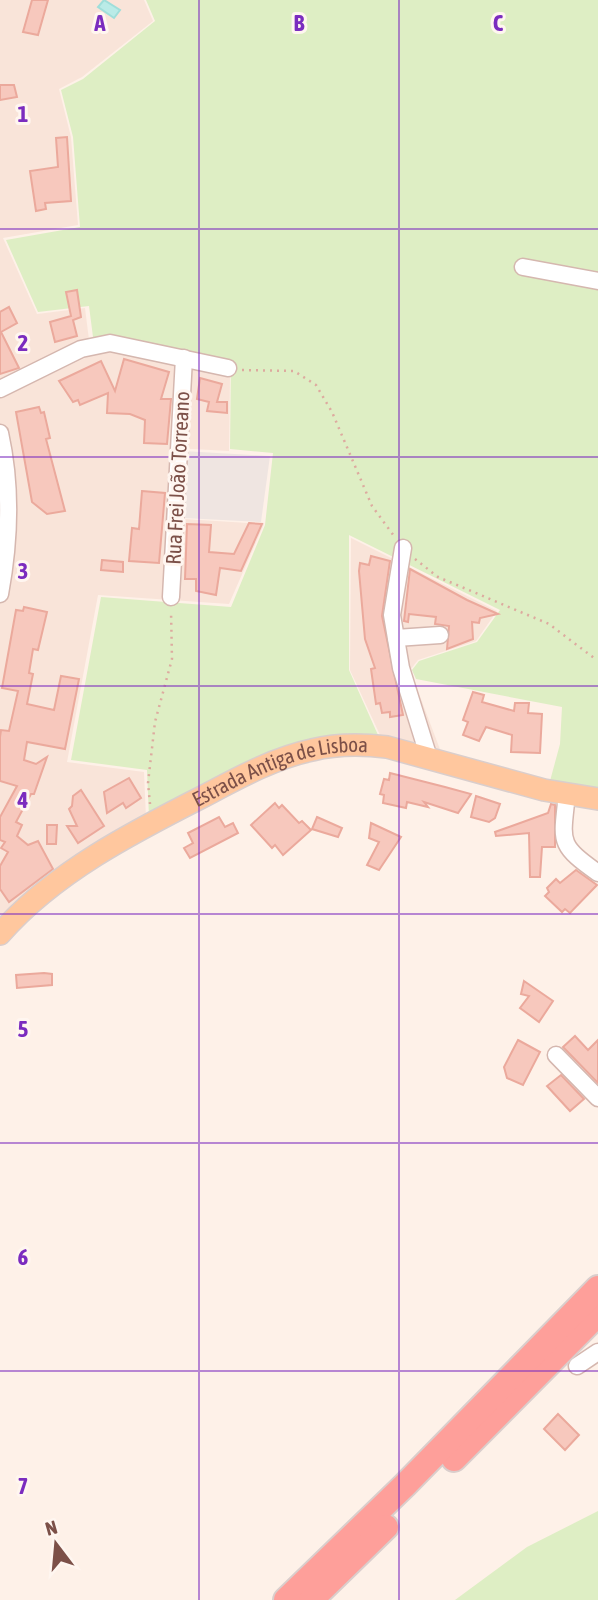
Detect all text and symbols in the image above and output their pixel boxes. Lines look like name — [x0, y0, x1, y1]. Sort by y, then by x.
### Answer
text: A — [93, 10, 106, 36]
text: B — [294, 10, 305, 36]
text: C — [493, 10, 504, 36]
text: 1 — [18, 101, 29, 127]
text: 2 — [18, 330, 28, 356]
street label: Rua Frei João Torreano — [160, 391, 194, 565]
text: 3 — [18, 558, 28, 584]
street label: Estrada Antiga de Lisboa — [188, 732, 368, 811]
text: 4 — [17, 787, 29, 813]
text: 5 — [18, 1016, 29, 1042]
text: 6 — [18, 1244, 29, 1270]
text: 7 — [18, 1473, 28, 1499]
north arrow — [21, 1509, 91, 1579]
text: N — [43, 1516, 60, 1540]

